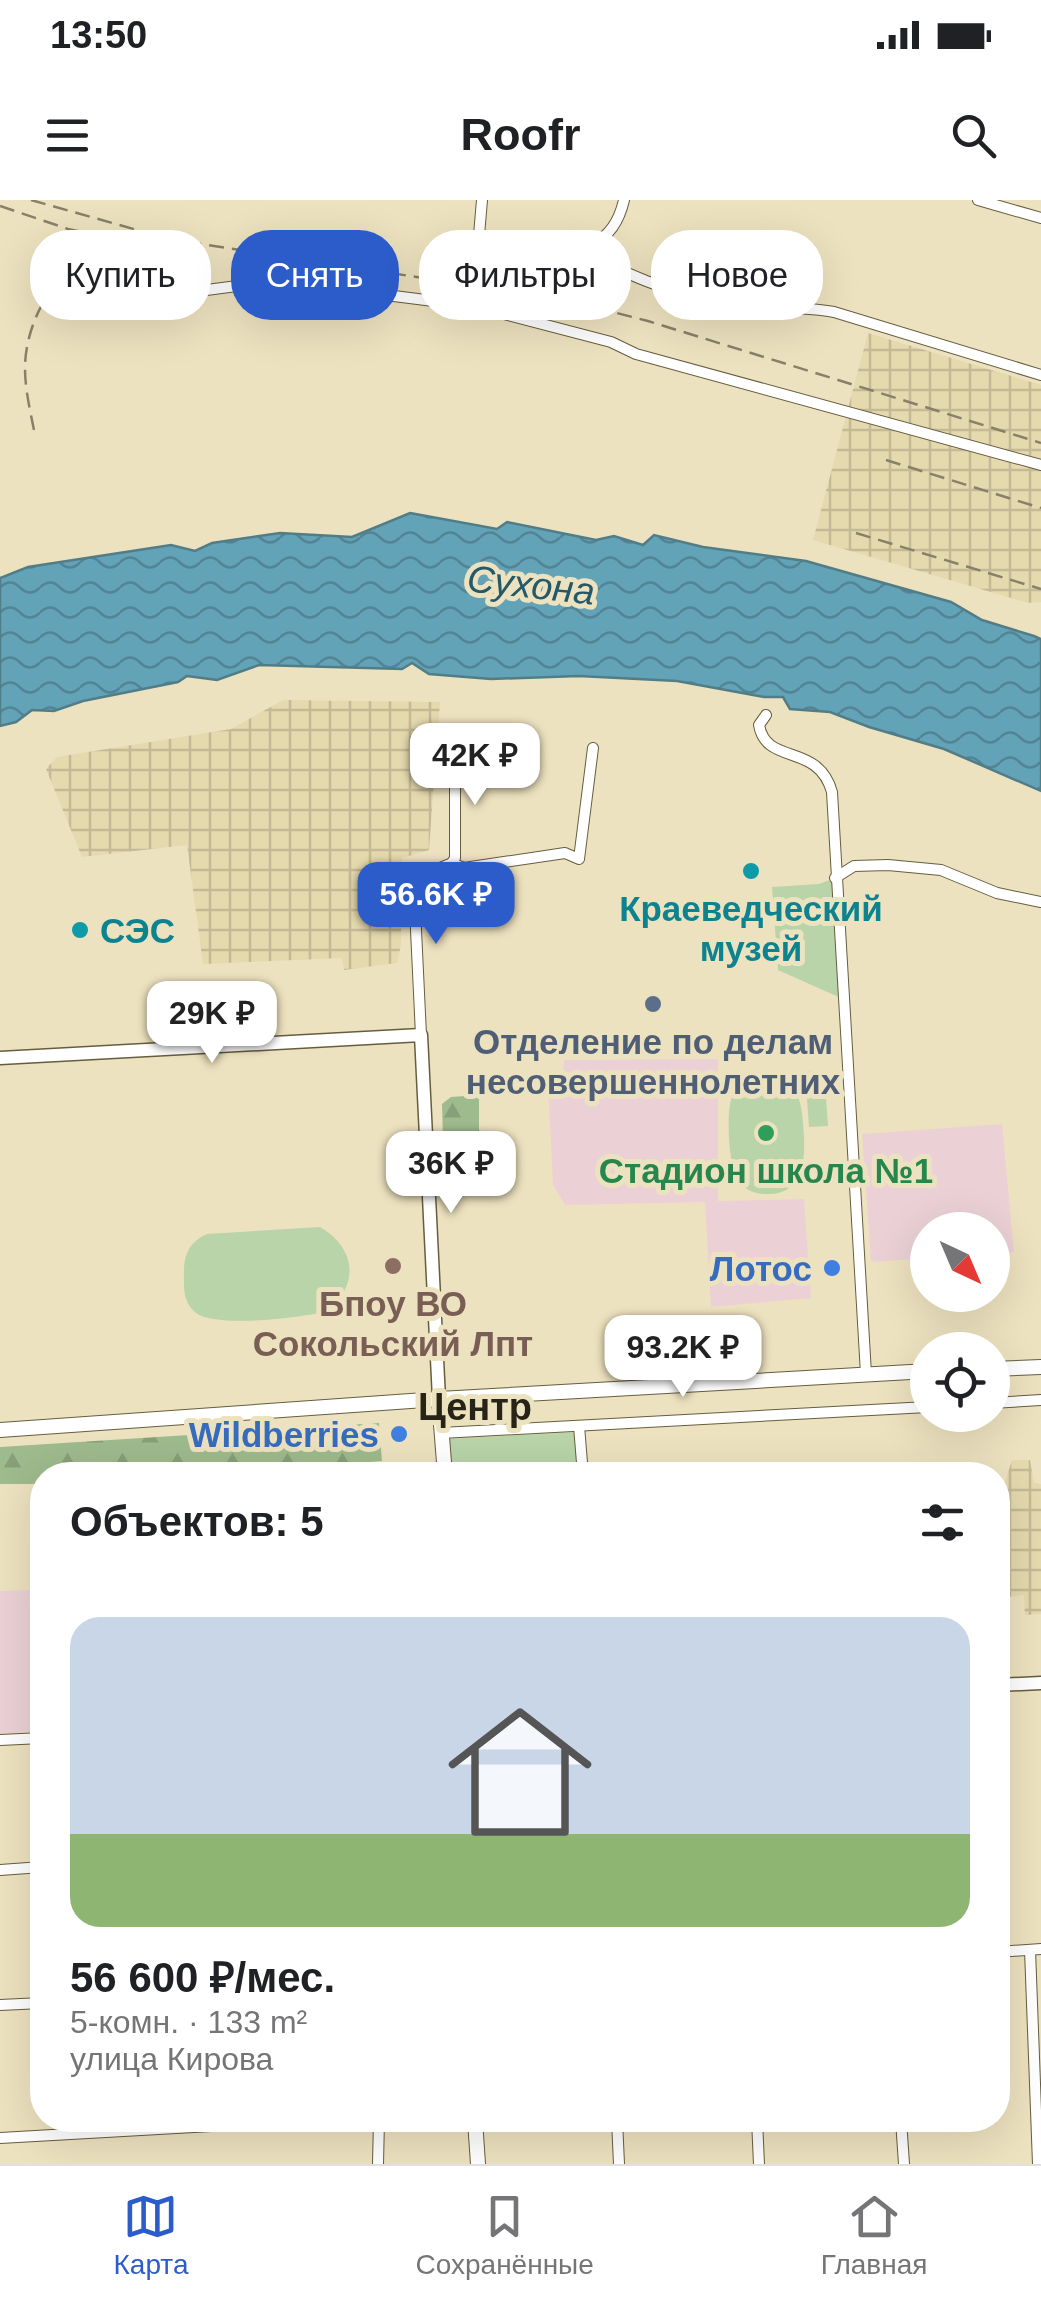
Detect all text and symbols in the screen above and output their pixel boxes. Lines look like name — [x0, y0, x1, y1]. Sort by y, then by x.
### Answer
text: 13:50 — [50, 14, 147, 56]
icon: menu — [40, 108, 95, 163]
icon: search — [946, 108, 1001, 163]
text: Roofr — [461, 109, 580, 160]
chip: Купить — [30, 230, 211, 320]
chip: Снять — [231, 230, 399, 320]
chip: Фильтры — [419, 230, 631, 320]
chip: Новое — [651, 230, 823, 320]
water label: Сухона — [465, 557, 597, 613]
pin: 42K ₽ — [405, 723, 545, 808]
text: 42K ₽ — [432, 737, 518, 773]
marker: Краеведческий музей — [740, 860, 762, 882]
pin: 56.6K ₽ — [344, 862, 528, 947]
text: 56.6K ₽ — [380, 876, 492, 912]
place label: Краеведческий музей — [619, 889, 883, 968]
place label: СЭС — [100, 911, 175, 950]
marker: СЭС — [69, 919, 91, 941]
pin: 29K ₽ — [142, 981, 282, 1066]
marker: Отделение по делам несовершеннолетних — [642, 993, 664, 1015]
text: 29K ₽ — [169, 995, 255, 1031]
place label: Отделение по делам несовершеннолетних — [466, 1022, 841, 1101]
marker: Стадион школа №1 — [755, 1122, 777, 1144]
pin: 36K ₽ — [381, 1131, 521, 1216]
text: 36K ₽ — [408, 1145, 494, 1181]
place label: Стадион школа №1 — [599, 1151, 933, 1190]
north arrow — [910, 1212, 1010, 1312]
map controls — [910, 1212, 1010, 1432]
place label: Лотос — [710, 1249, 812, 1288]
marker: Бпоу ВО Сокольский Лпт — [382, 1255, 404, 1277]
marker: Лотос — [821, 1257, 843, 1279]
place label: Бпоу ВО Сокольский Лпт — [253, 1284, 533, 1363]
pin: 93.2K ₽ — [591, 1315, 775, 1400]
text: 93.2K ₽ — [627, 1329, 739, 1365]
button: locate — [910, 1332, 1010, 1432]
district label: Центр — [418, 1386, 532, 1428]
place label: Wildberries — [189, 1415, 379, 1454]
marker: Wildberries — [388, 1423, 410, 1445]
icon: filters — [915, 1495, 970, 1550]
text: Объектов: 5 — [70, 1498, 324, 1545]
icon: home — [430, 1682, 610, 1862]
text: 56 600 ₽/мес. — [70, 1954, 335, 2001]
text: 5-комн. · 133 m² — [70, 2004, 307, 2040]
text: улица Кирова — [70, 2041, 273, 2077]
tab: Карта — [114, 2189, 188, 2281]
tab: Сохранённые — [416, 2189, 594, 2281]
tab: Главная — [821, 2189, 927, 2281]

